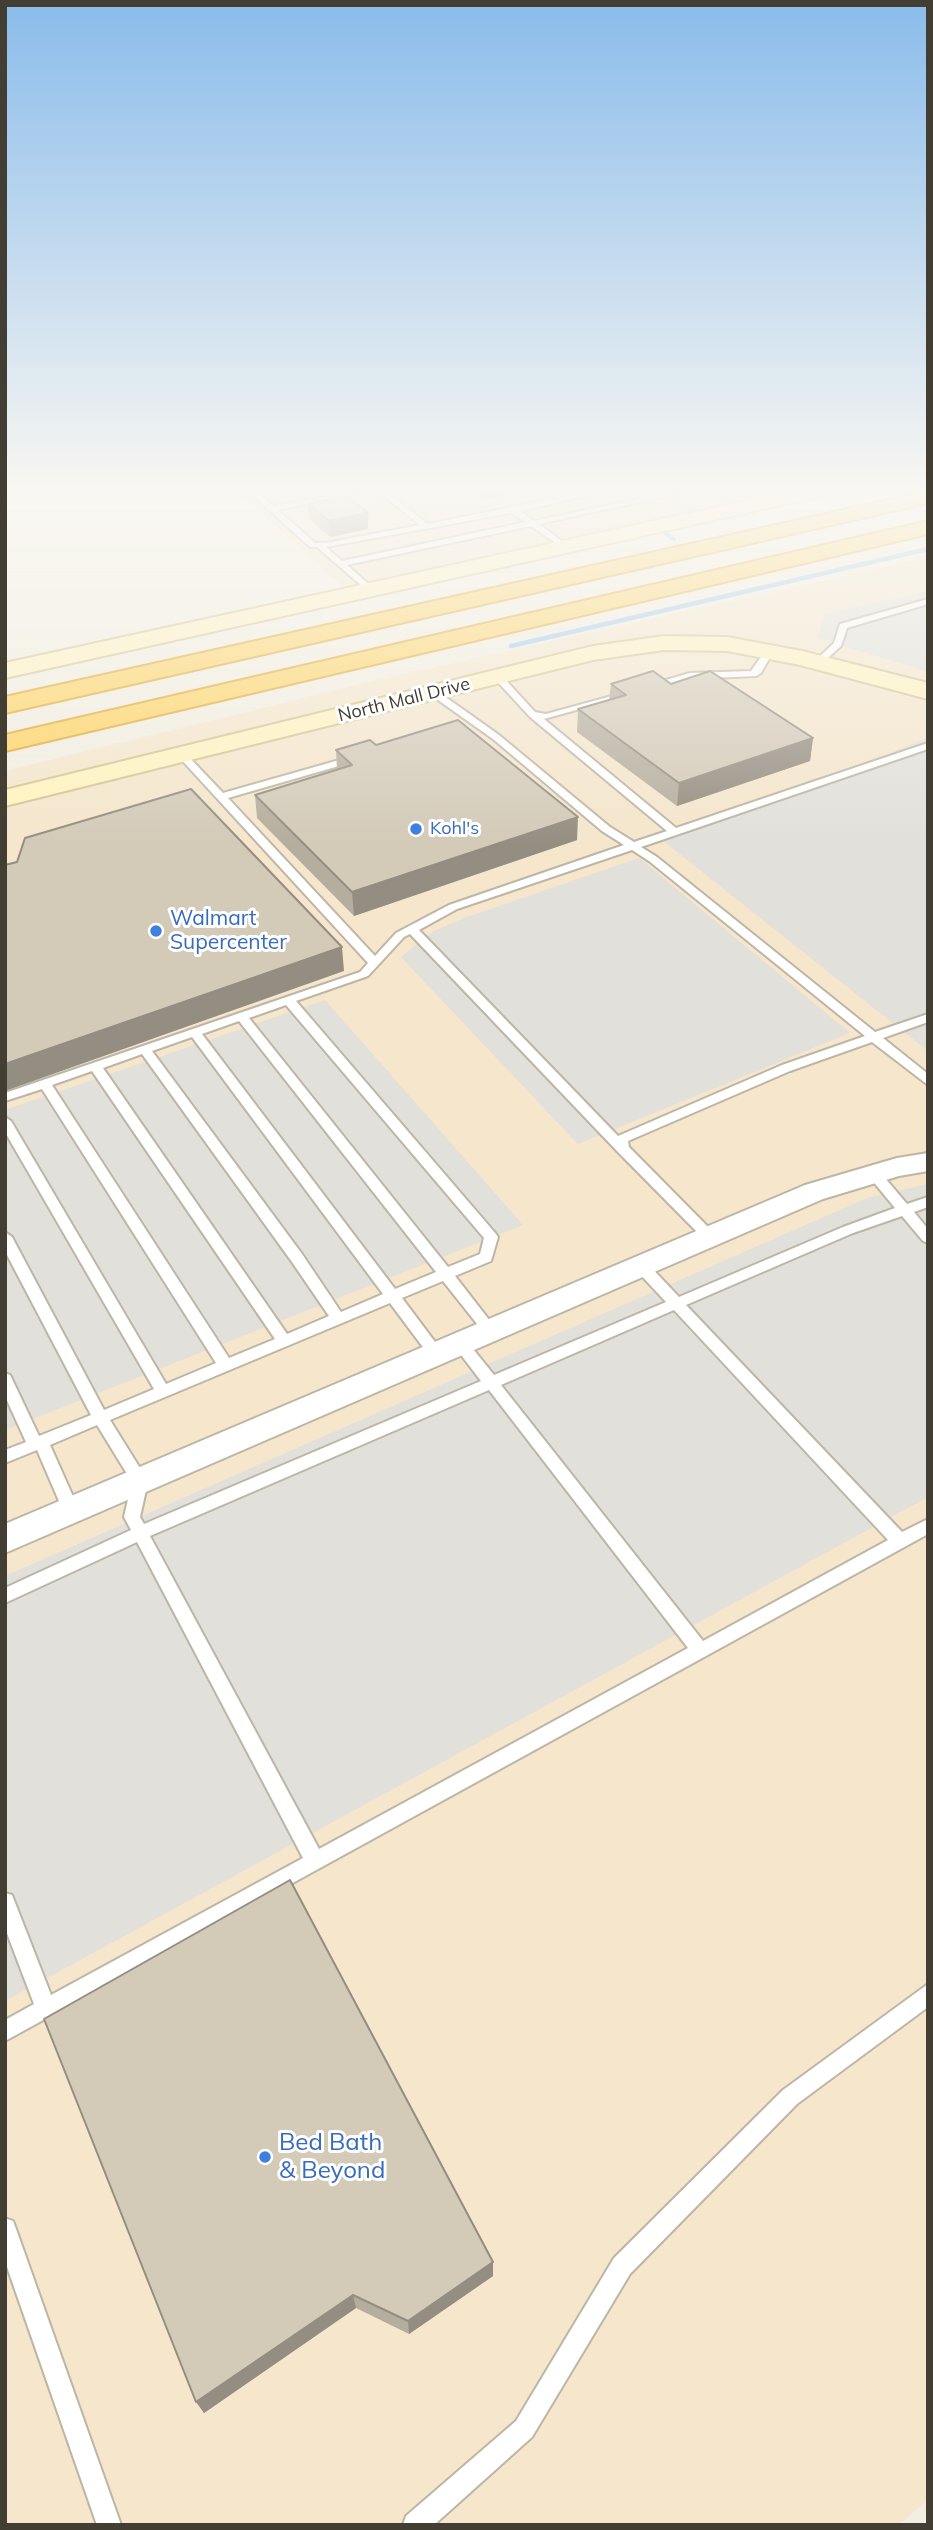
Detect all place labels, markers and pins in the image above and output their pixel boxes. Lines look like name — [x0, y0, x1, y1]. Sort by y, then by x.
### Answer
place label: Kohl's — [430, 818, 479, 840]
marker: Kohl's — [408, 821, 424, 837]
place label: Walmart Supercenter — [170, 906, 287, 956]
marker: Walmart Supercenter — [148, 923, 164, 939]
place label: Bed Bath & Beyond — [279, 2129, 385, 2185]
marker: Bed Bath & Beyond — [257, 2149, 273, 2165]

